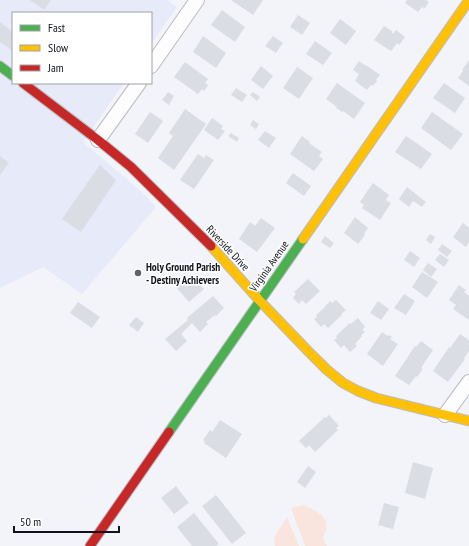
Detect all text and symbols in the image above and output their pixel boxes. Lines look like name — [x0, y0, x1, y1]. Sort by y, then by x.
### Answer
legend — [12, 12, 152, 84]
text: Fast — [48, 20, 66, 35]
text: Slow — [48, 40, 69, 55]
text: Jam — [47, 60, 64, 75]
street label: Riverside Drive — [203, 222, 253, 274]
street label: Virginia Avenue — [246, 237, 292, 295]
place label: Holy Ground Parish - Destiny Achievers — [146, 260, 220, 287]
marker: Holy Ground Parish - Destiny Achievers — [133, 268, 143, 278]
scale bar — [14, 508, 119, 534]
text: 50 m — [20, 514, 41, 529]

